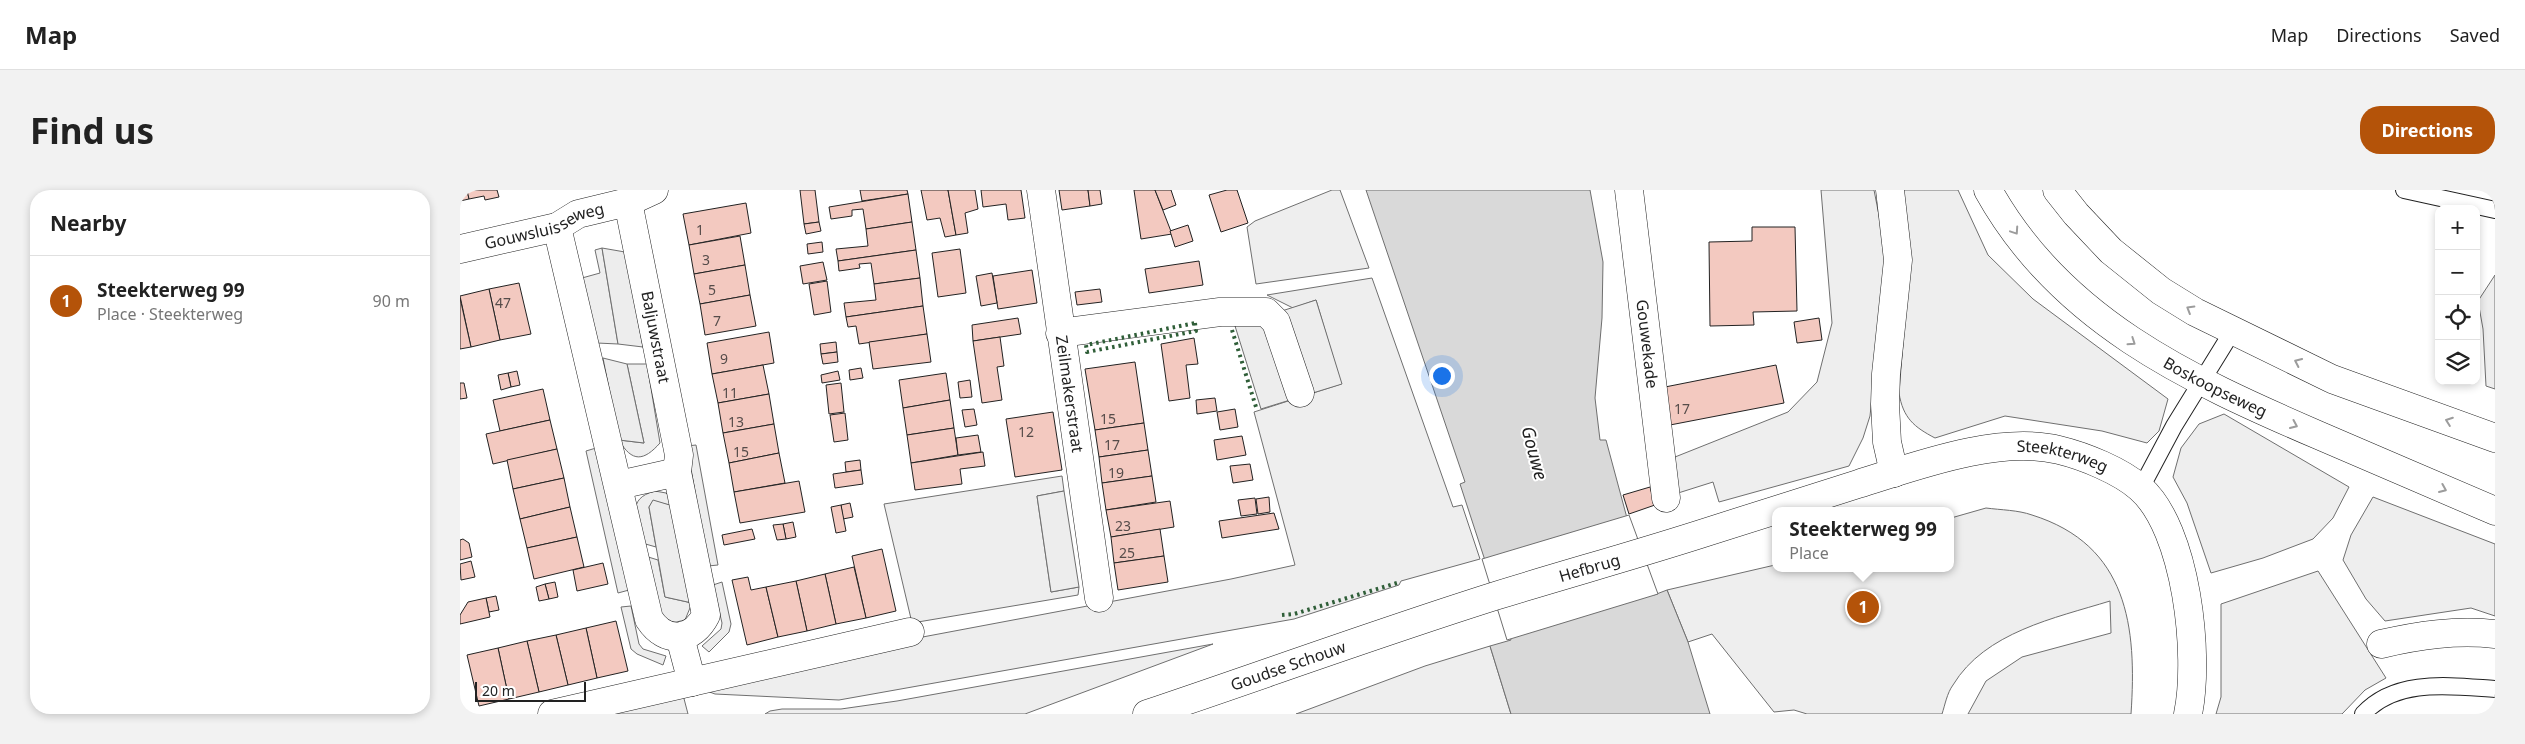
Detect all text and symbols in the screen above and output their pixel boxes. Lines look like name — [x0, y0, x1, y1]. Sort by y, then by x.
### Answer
text: Map — [25, 18, 77, 51]
text: Map — [2271, 23, 2308, 47]
text: Directions — [2336, 23, 2422, 47]
text: Saved — [2450, 23, 2500, 47]
button: Directions — [2360, 106, 2495, 154]
text: Find us — [30, 107, 154, 154]
street label: Gouwsluisseweg — [482, 197, 606, 254]
map controls — [2435, 205, 2480, 385]
button: + — [2435, 205, 2480, 250]
text: Nearby — [50, 209, 126, 237]
house number: 1 — [696, 220, 704, 239]
one-way arrow — [2009, 225, 2018, 234]
house number: 3 — [702, 250, 710, 269]
button: − — [2435, 250, 2480, 295]
text: Steekterweg 99 — [97, 277, 245, 303]
house number: 5 — [708, 280, 716, 299]
street label: Baljuwstraat — [636, 289, 676, 385]
text: 1 — [61, 290, 71, 312]
text: 90 m — [373, 290, 410, 312]
house number: 47 — [495, 293, 511, 312]
button: locate — [2435, 295, 2480, 340]
street label: Gouwekade — [1631, 298, 1664, 390]
text: Place · Steekterweg — [97, 303, 243, 325]
one-way arrow — [2186, 305, 2195, 315]
house number: 7 — [713, 311, 721, 330]
street label: Zeilmakerstraat — [1051, 334, 1089, 454]
one-way arrow — [2126, 336, 2136, 345]
button: layers — [2435, 340, 2480, 385]
house number: 9 — [720, 349, 728, 368]
street label: Boskoopseweg — [2159, 352, 2271, 422]
one-way arrow — [2294, 358, 2303, 369]
your location — [1429, 363, 1455, 389]
house number: 11 — [722, 383, 738, 402]
house number: 17 — [1674, 399, 1690, 418]
house number: 15 — [1100, 409, 1116, 428]
house number: 13 — [728, 412, 744, 431]
one-way arrow — [2445, 417, 2454, 427]
one-way arrow — [2289, 418, 2298, 429]
house number: 12 — [1018, 422, 1034, 441]
water label: Gouwe — [1516, 423, 1554, 483]
house number: 17 — [1104, 435, 1120, 454]
street label: Steekterweg — [2017, 435, 2112, 477]
house number: 15 — [733, 442, 749, 461]
house number: 19 — [1108, 463, 1124, 482]
one-way arrow — [2438, 482, 2447, 493]
popup — [1772, 507, 1954, 572]
house number: 23 — [1115, 516, 1131, 535]
text: Steekterweg 99 — [1789, 516, 1937, 542]
text: Place — [1789, 542, 1829, 564]
house number: 25 — [1119, 543, 1135, 562]
street label: Hefbrug — [1556, 548, 1623, 587]
pin: 1 — [1847, 588, 1879, 626]
street label: Goudse Schouw — [1227, 635, 1349, 696]
scale bar — [475, 679, 586, 702]
text: 20 m — [482, 681, 515, 700]

